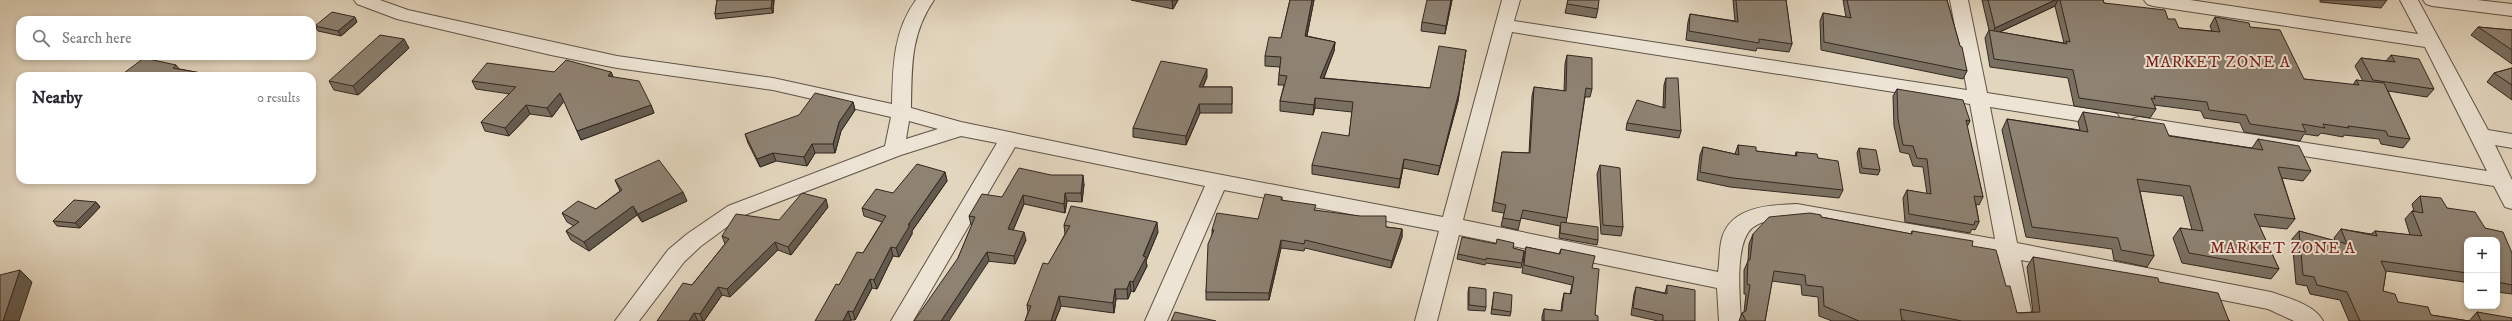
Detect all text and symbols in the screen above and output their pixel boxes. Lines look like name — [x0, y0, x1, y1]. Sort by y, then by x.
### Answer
search box — [16, 16, 316, 60]
icon: search — [30, 27, 52, 49]
text: Search here — [62, 29, 131, 48]
district label: MARKET ZONE A — [2145, 52, 2291, 72]
text: Nearby — [32, 87, 82, 109]
text: 0 results — [257, 90, 300, 106]
map controls — [2464, 237, 2500, 309]
button: + — [2464, 237, 2500, 273]
district label: MARKET ZONE A — [2210, 238, 2356, 258]
button: − — [2464, 273, 2500, 309]

